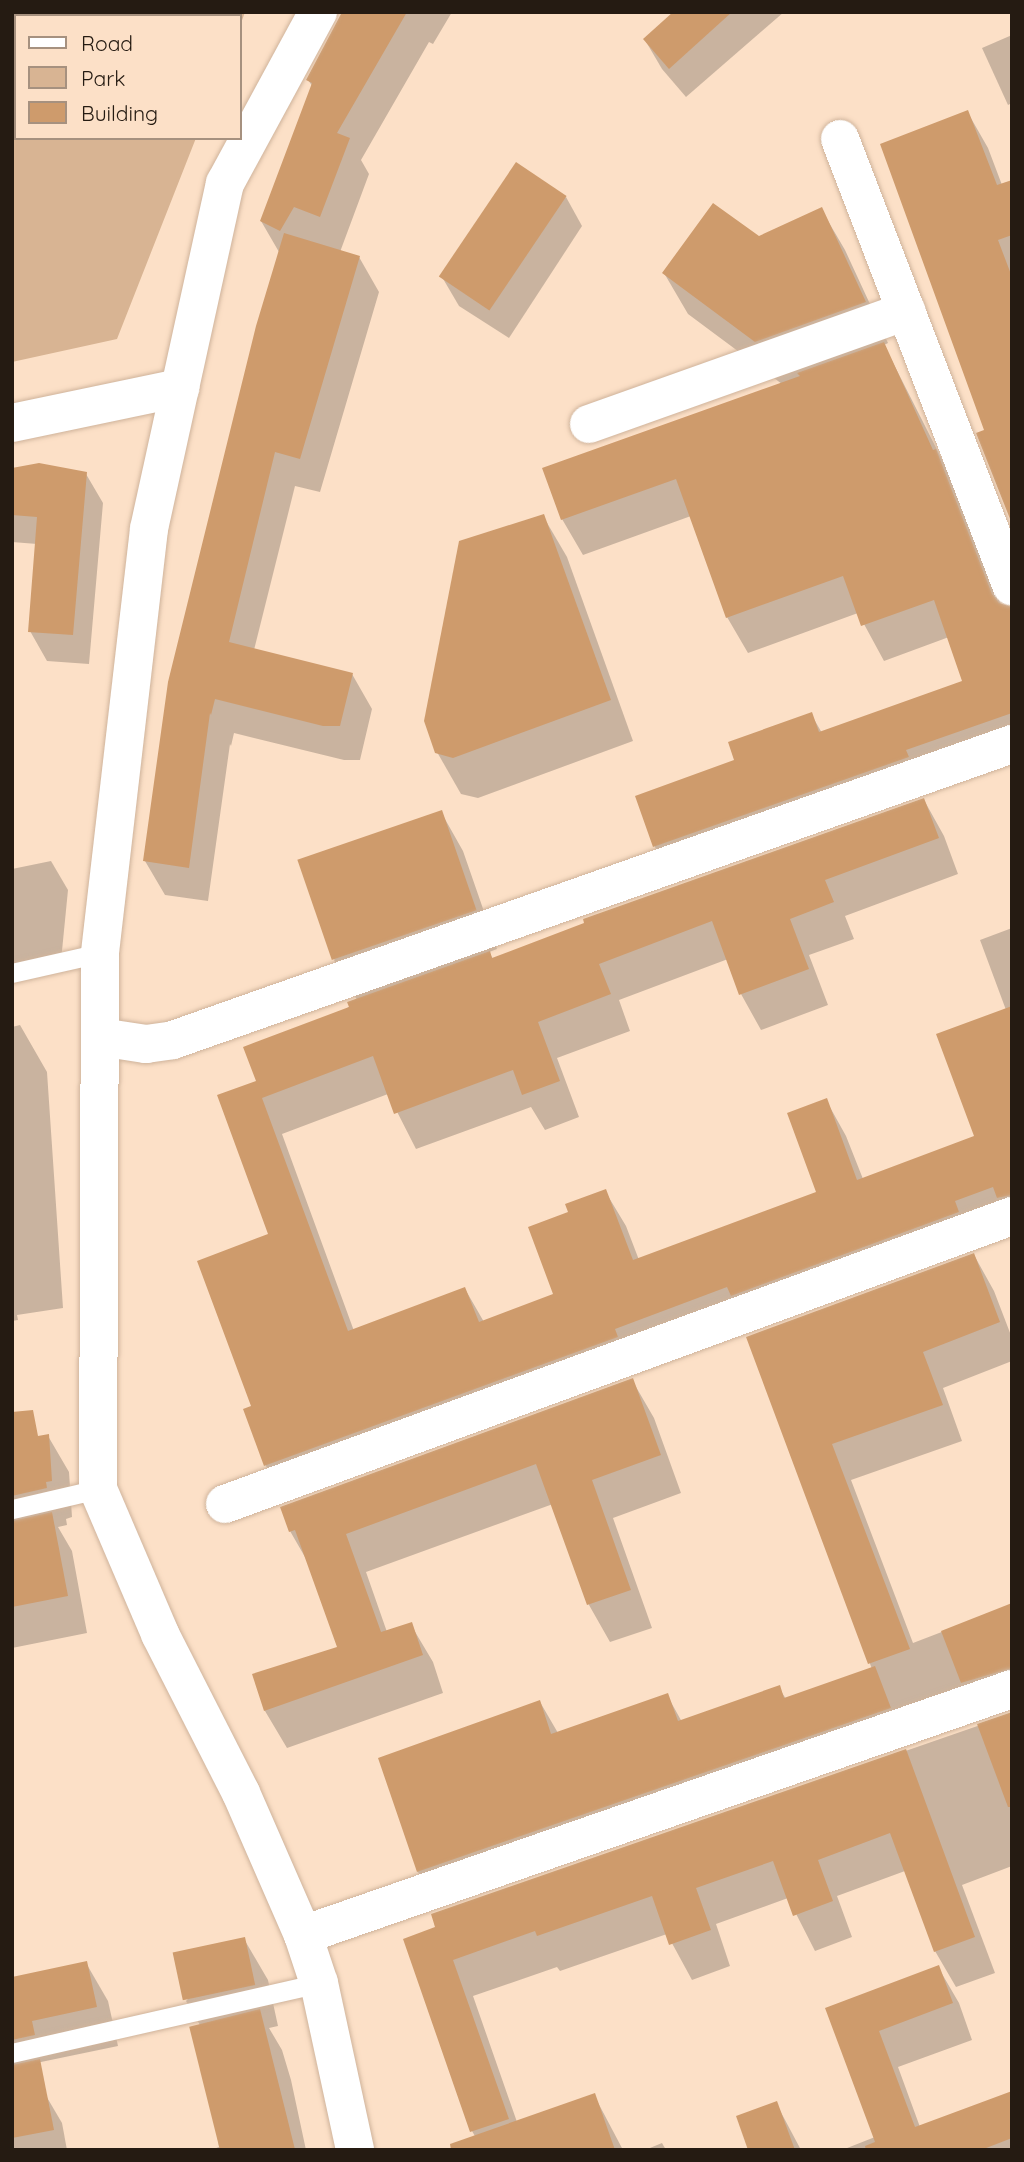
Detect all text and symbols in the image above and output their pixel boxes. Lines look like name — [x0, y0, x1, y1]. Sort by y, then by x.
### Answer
legend — [14, 14, 242, 140]
text: Road — [81, 30, 133, 56]
text: Park — [81, 65, 125, 91]
text: Building — [81, 100, 158, 126]

